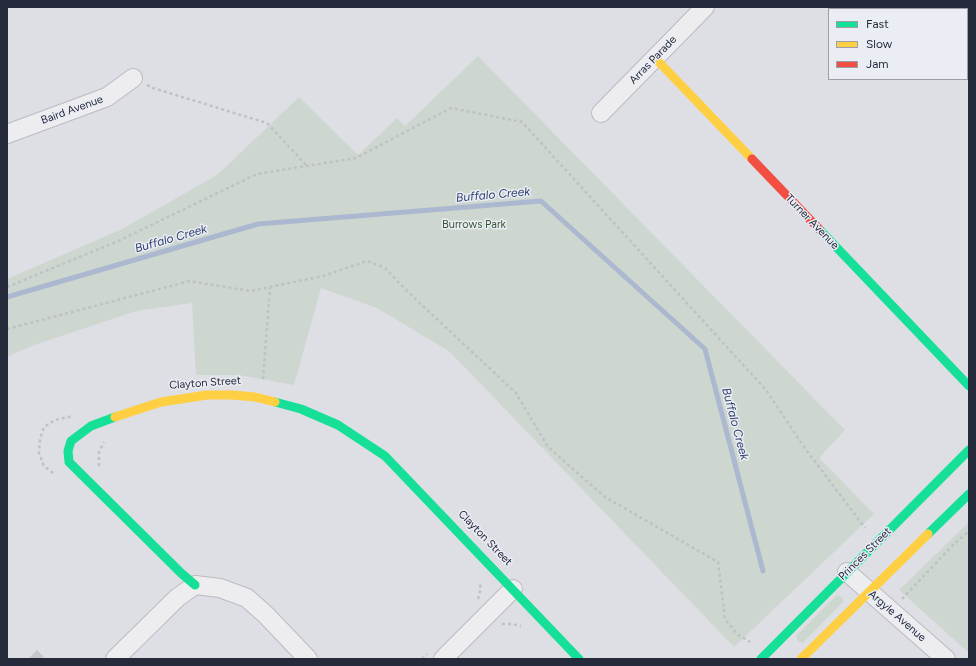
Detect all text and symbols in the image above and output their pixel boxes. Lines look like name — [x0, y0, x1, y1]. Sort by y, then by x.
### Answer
legend — [828, 8, 968, 80]
text: Fast — [866, 17, 889, 31]
street label: Arras Parade — [627, 33, 679, 87]
text: Slow — [866, 37, 892, 51]
text: Jam — [866, 57, 889, 71]
street label: Baird Avenue — [39, 93, 105, 127]
water label: Buffalo Creek — [455, 185, 531, 205]
street label: Turner Avenue — [783, 192, 841, 252]
park label: Burrows Park — [442, 218, 506, 232]
water label: Buffalo Creek — [133, 222, 209, 256]
street label: Clayton Street — [169, 374, 241, 392]
water label: Buffalo Creek — [718, 386, 752, 462]
street label: Clayton Street — [455, 508, 515, 568]
street label: Princes Street — [836, 525, 894, 583]
street label: Argyle Avenue — [866, 587, 928, 645]

